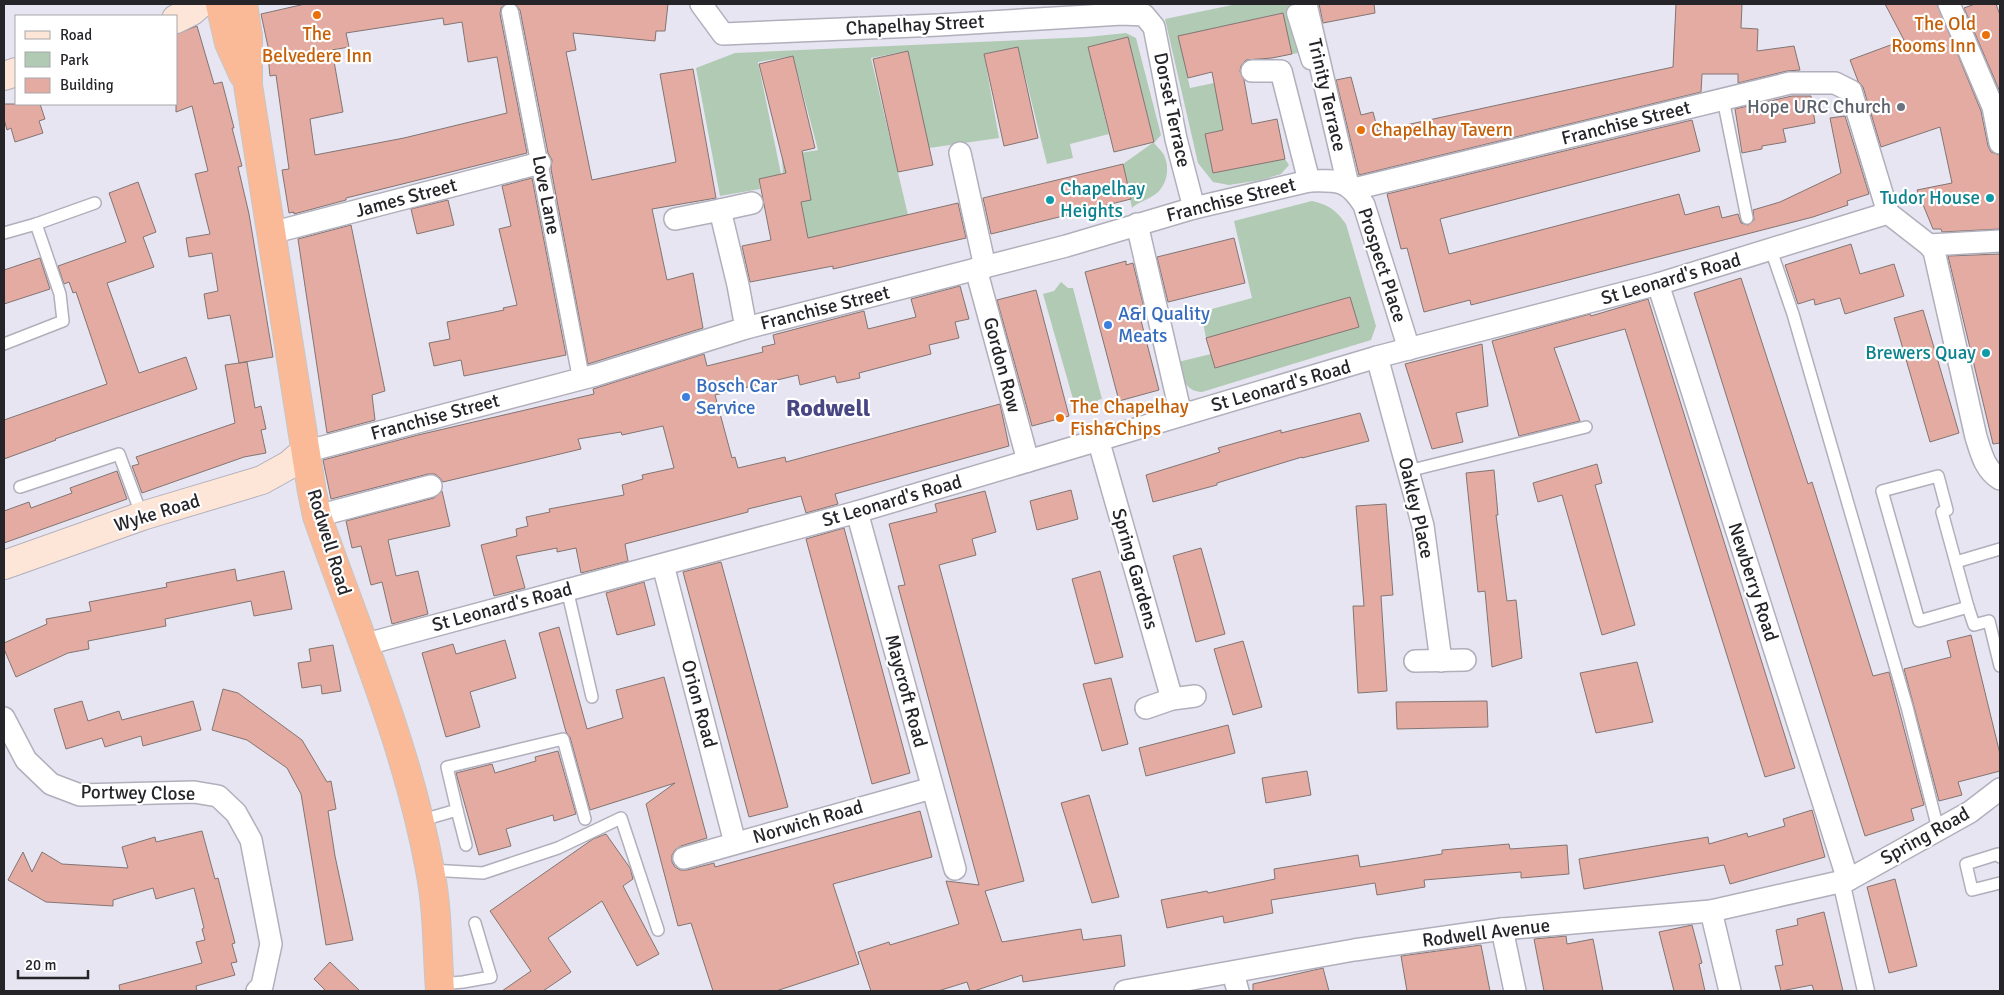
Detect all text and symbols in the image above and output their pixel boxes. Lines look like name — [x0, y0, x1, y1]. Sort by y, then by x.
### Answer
marker: The Belvedere Inn — [311, 9, 323, 21]
street label: Chapelhay Street — [845, 9, 985, 41]
place label: The Old Rooms Inn — [1891, 12, 1976, 58]
legend — [15, 15, 178, 105]
place label: The Belvedere Inn — [262, 22, 372, 68]
text: Road — [60, 26, 92, 44]
marker: The Old Rooms Inn — [1980, 29, 1992, 41]
street label: Trinity Terrace — [1302, 36, 1352, 154]
street label: Dorset Terrace — [1148, 50, 1196, 170]
text: Park — [60, 51, 89, 69]
text: Building — [60, 76, 114, 94]
street label: Franchise Street — [1559, 95, 1693, 151]
place label: Hope URC Church — [1747, 95, 1891, 119]
marker: Hope URC Church — [1895, 101, 1907, 113]
place label: Chapelhay Tavern — [1371, 118, 1513, 142]
marker: Chapelhay Tavern — [1355, 124, 1367, 136]
street label: Love Lane — [527, 153, 565, 237]
street label: Franchise Street — [1164, 172, 1298, 228]
street label: James Street — [353, 173, 460, 223]
place label: Chapelhay Heights — [1060, 177, 1145, 223]
place label: Tudor House — [1880, 186, 1980, 210]
marker: Tudor House — [1984, 192, 1996, 204]
marker: Chapelhay Heights — [1044, 194, 1056, 206]
street label: Prospect Place — [1352, 205, 1412, 325]
street label: St Leonard's Road — [1598, 248, 1744, 310]
street label: Franchise Street — [758, 280, 892, 336]
place label: A&I Quality Meats — [1118, 302, 1210, 348]
street label: Gordon Row — [978, 315, 1026, 416]
marker: A&I Quality Meats — [1102, 319, 1114, 331]
place label: Brewers Quay — [1865, 341, 1976, 365]
marker: Brewers Quay — [1980, 347, 1992, 359]
street label: St Leonard's Road — [1208, 355, 1354, 417]
place label: Bosch Car Service — [696, 374, 777, 420]
street label: Franchise Street — [368, 388, 502, 446]
marker: Bosch Car Service — [680, 391, 692, 403]
district label: Rodwell — [786, 393, 871, 423]
place label: The Chapelhay Fish&Chips — [1070, 395, 1189, 441]
marker: The Chapelhay Fish&Chips — [1054, 412, 1066, 424]
street label: Oakley Place — [1393, 455, 1439, 561]
street label: St Leonard's Road — [819, 470, 965, 532]
street label: Rodwell Road — [301, 486, 357, 598]
street label: Wyke Road — [111, 489, 203, 537]
street label: Spring Gardens — [1106, 506, 1164, 632]
street label: Newberry Road — [1722, 519, 1784, 645]
street label: St Leonard's Road — [429, 577, 575, 637]
street label: Maycroft Road — [879, 632, 933, 750]
street label: Orion Road — [676, 657, 722, 751]
street label: Portwey Close — [80, 780, 196, 806]
street label: Norwich Road — [750, 795, 866, 849]
street label: Spring Road — [1876, 802, 1974, 870]
street label: Rodwell Avenue — [1421, 913, 1551, 953]
scale bar — [18, 948, 88, 980]
text: 20 m — [25, 956, 56, 974]

